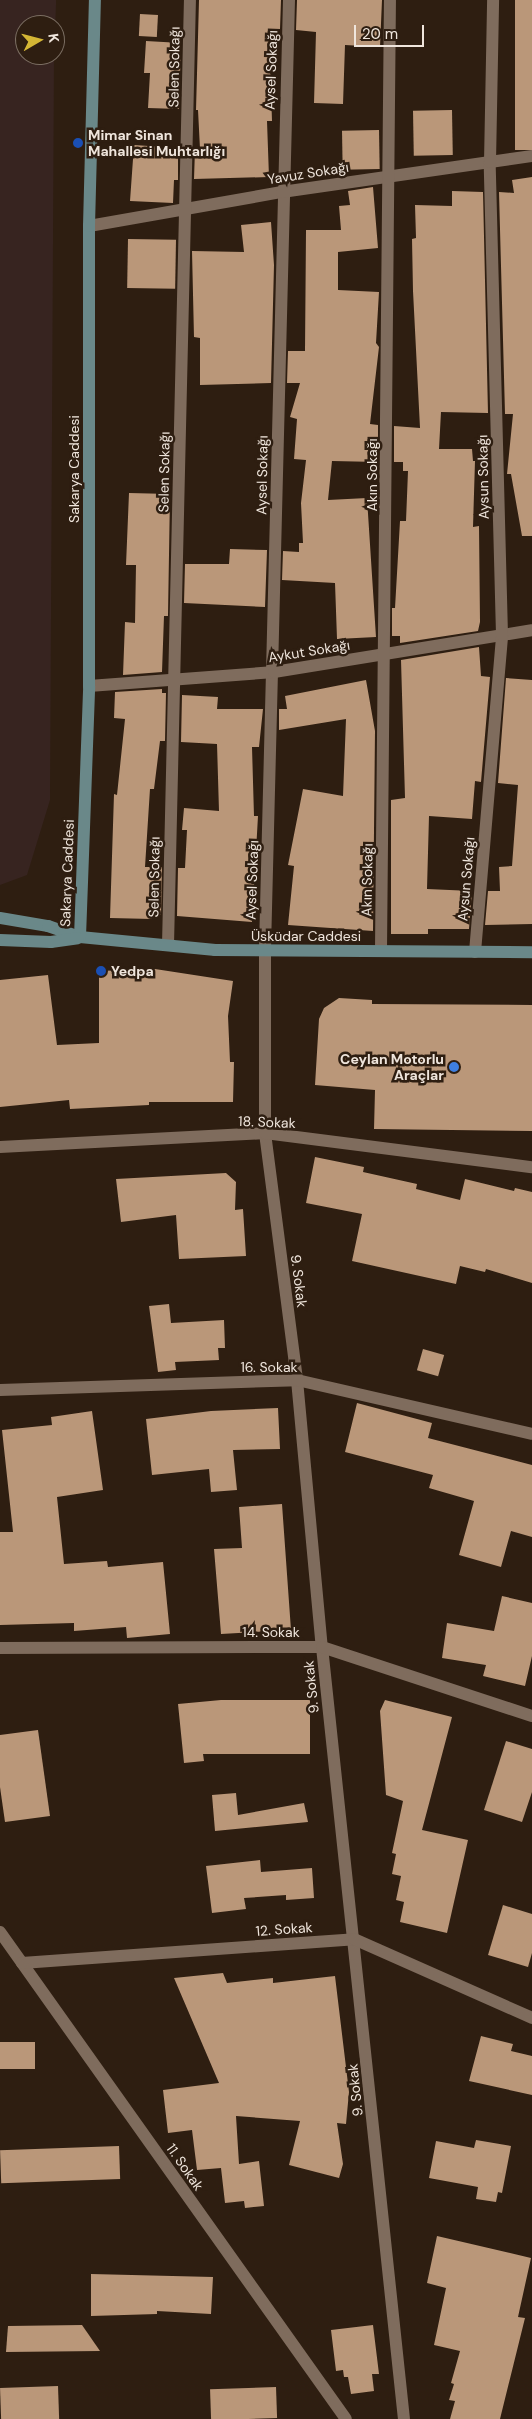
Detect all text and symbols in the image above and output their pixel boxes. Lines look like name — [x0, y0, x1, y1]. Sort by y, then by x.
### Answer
north arrow — [15, 15, 65, 65]
scale bar — [357, 15, 427, 47]
text: 20 m — [362, 24, 398, 44]
street label: Selen Sokağı — [165, 26, 183, 108]
street label: Aysel Sokağı — [261, 30, 281, 110]
text: K — [44, 32, 63, 44]
place label: Mimar Sinan Mahallesi Muhtarlığı — [88, 127, 225, 160]
marker: Mimar Sinan Mahallesi Muhtarlığı — [72, 137, 84, 149]
street label: Yavuz Sokağı — [266, 158, 350, 188]
street label: Sakarya Caddesi — [66, 415, 82, 523]
street label: Selen Sokağı — [155, 431, 173, 513]
street label: Aysel Sokağı — [253, 435, 271, 515]
street label: Aysun Sokağı — [474, 435, 492, 519]
street label: Akın Sokağı — [364, 438, 380, 512]
street label: Aykut Sokağı — [267, 636, 351, 666]
street label: Sakarya Caddesi — [57, 819, 77, 927]
street label: Selen Sokağı — [145, 836, 163, 918]
street label: Aysun Sokağı — [454, 836, 478, 922]
street label: Aysel Sokağı — [242, 840, 262, 920]
street label: Akın Sokağı — [358, 843, 376, 917]
street label: Üsküdar Caddesi — [251, 928, 361, 944]
place label: Yedpa — [111, 963, 154, 979]
marker: Yedpa — [95, 965, 107, 977]
place label: Ceylan Motorlu Araçlar — [340, 1051, 444, 1084]
marker: Ceylan Motorlu Araçlar — [448, 1061, 460, 1073]
street label: 18. Sokak — [238, 1113, 296, 1131]
street label: 9. Sokak — [287, 1254, 311, 1308]
street label: 16. Sokak — [240, 1359, 298, 1375]
street label: 14. Sokak — [242, 1624, 300, 1640]
street label: 9. Sokak — [300, 1660, 322, 1714]
street label: 12. Sokak — [255, 1919, 313, 1939]
street label: 9. Sokak — [344, 2063, 366, 2117]
street label: 11. Sokak — [163, 2140, 207, 2194]

